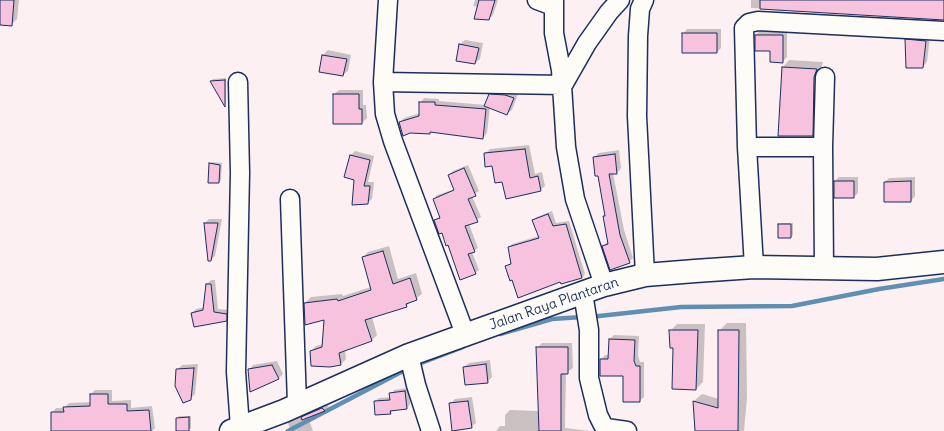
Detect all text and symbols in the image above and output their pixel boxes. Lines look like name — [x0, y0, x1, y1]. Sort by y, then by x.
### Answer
street label: Jalan Raya Plantaran — [487, 274, 621, 334]

